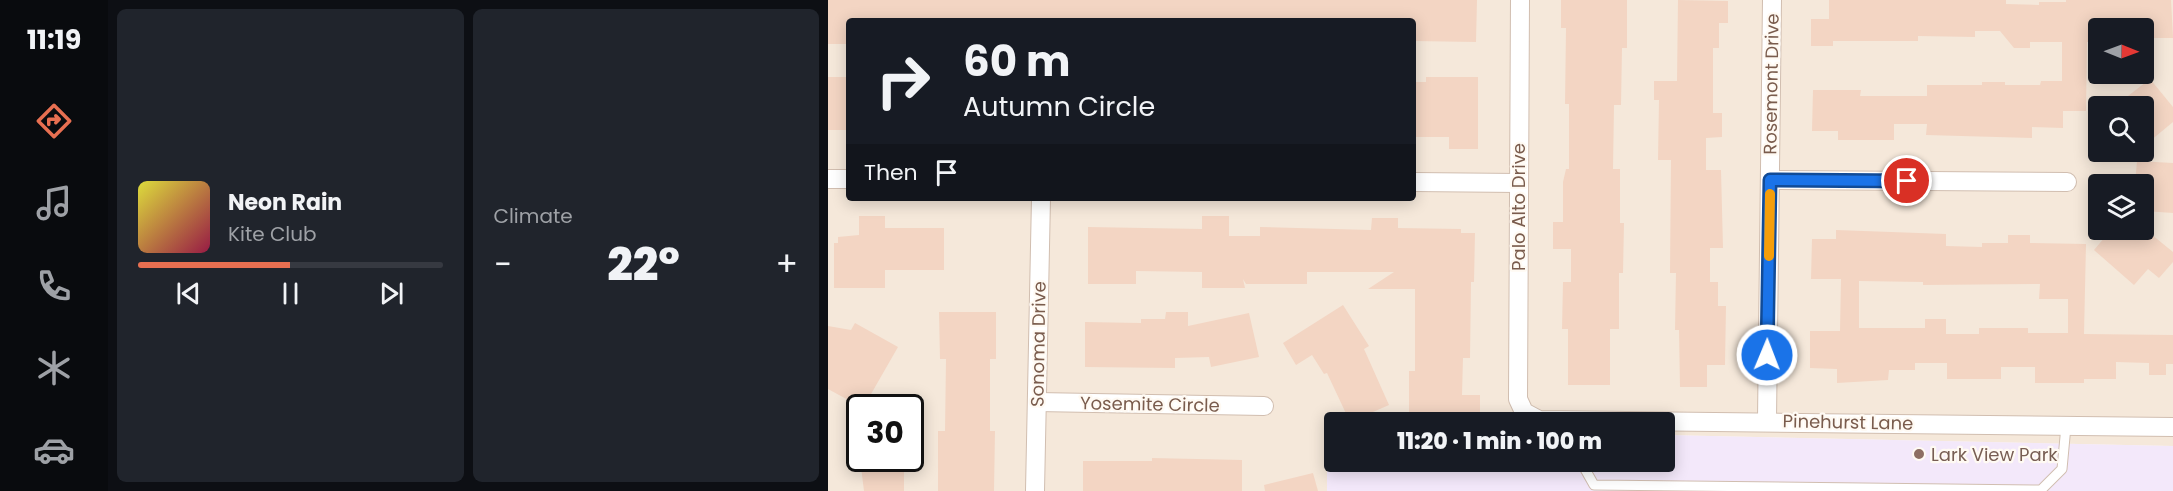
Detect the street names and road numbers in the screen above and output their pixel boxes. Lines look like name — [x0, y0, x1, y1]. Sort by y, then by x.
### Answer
street label: Rosemont Drive — [1757, 13, 1785, 155]
street label: Palo Alto Drive — [1506, 143, 1531, 271]
street label: Sonoma Drive — [1024, 281, 1052, 407]
street label: Yosemite Circle — [1080, 390, 1220, 418]
street label: Pinehurst Lane — [1782, 408, 1914, 436]

